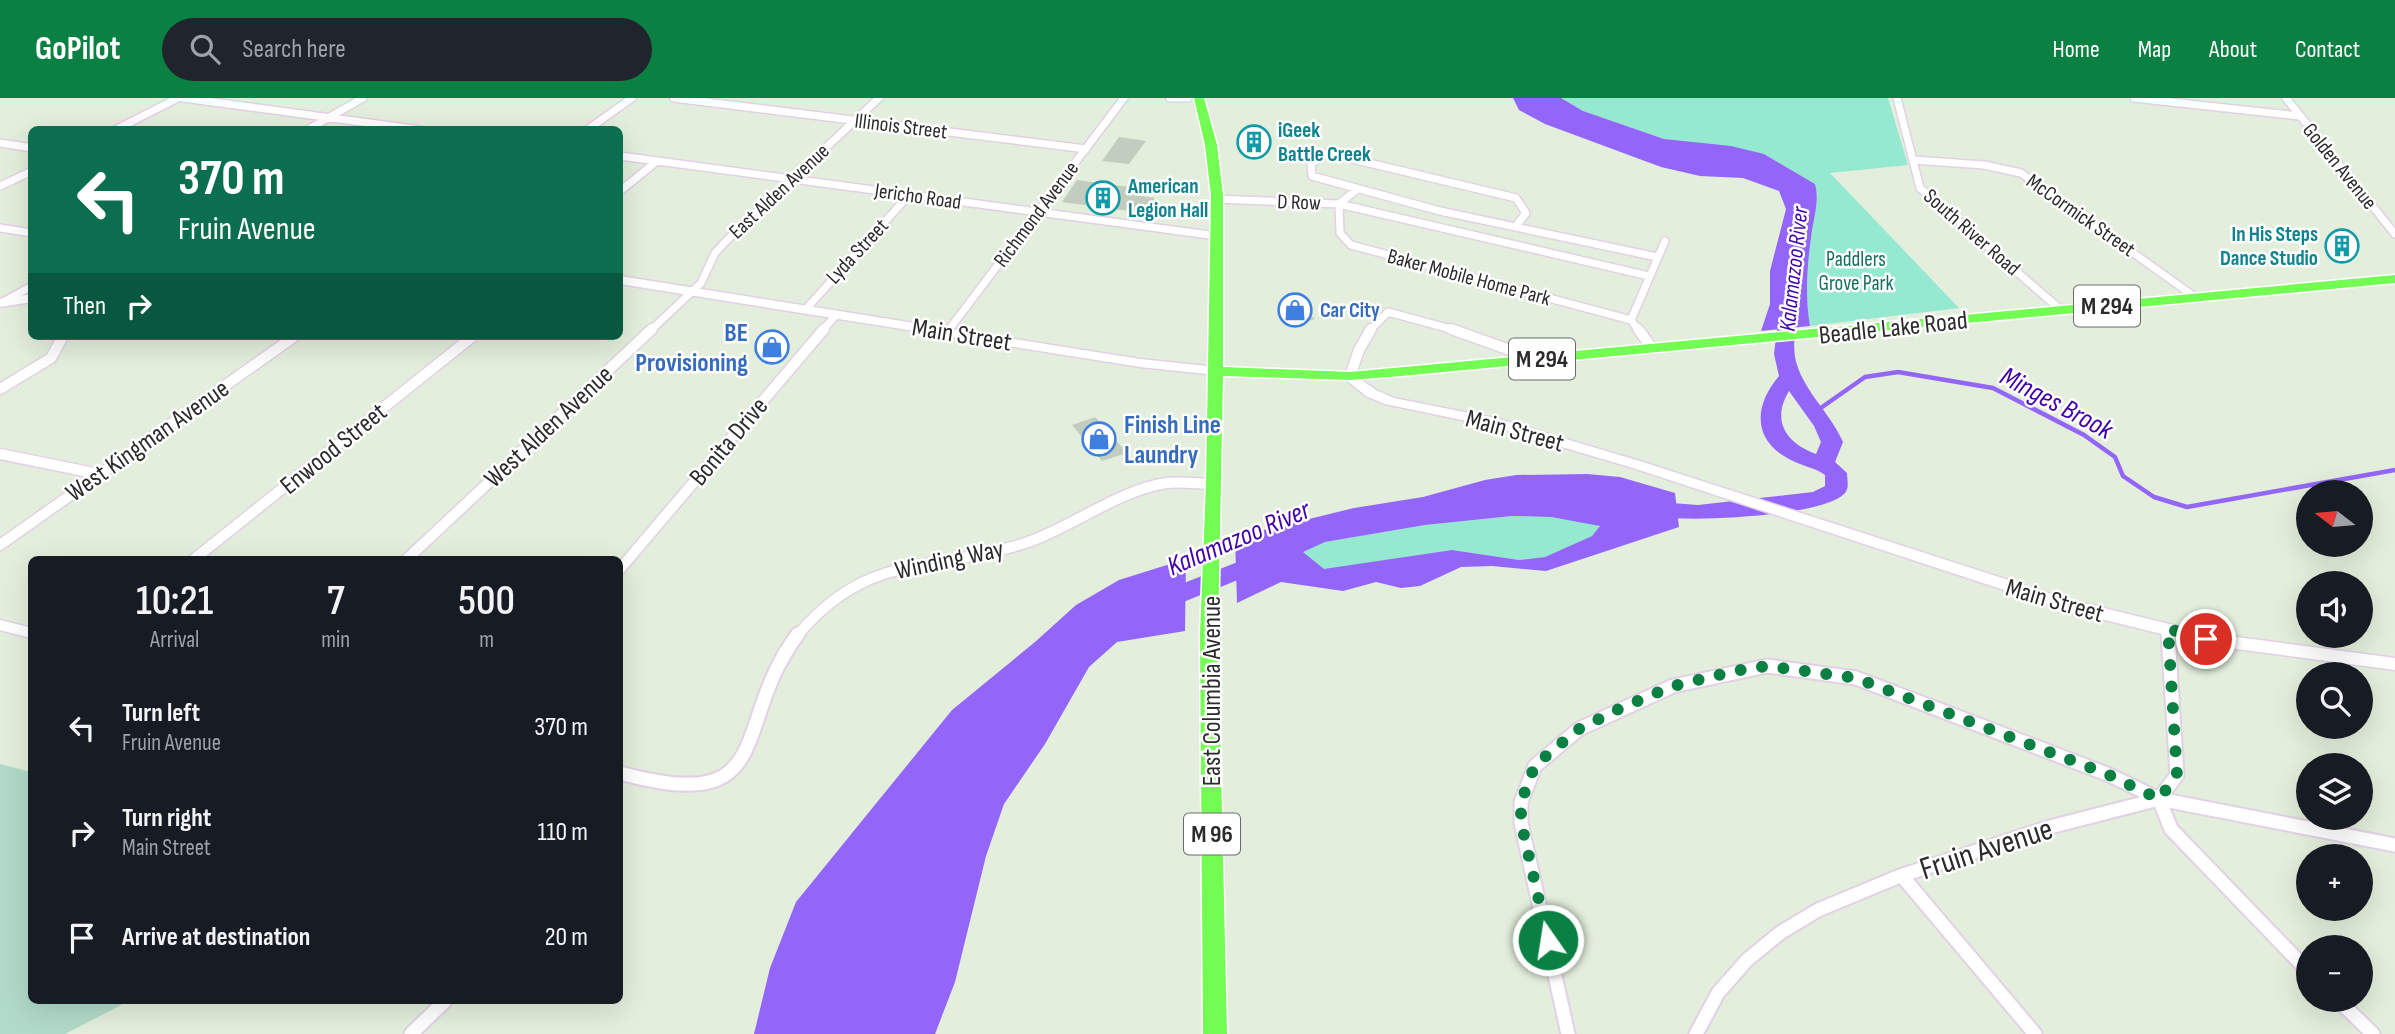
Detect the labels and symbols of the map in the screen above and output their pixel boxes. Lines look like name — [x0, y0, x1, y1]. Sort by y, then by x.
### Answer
street label: Illinois Street — [853, 108, 949, 145]
place label: iGeek Battle Creek — [1278, 118, 1371, 167]
street label: Golden Avenue — [2297, 118, 2382, 215]
building icon: iGeek Battle Creek — [1235, 123, 1273, 161]
street label: East Alden Avenue — [724, 139, 835, 244]
street label: Richmond Avenue — [989, 157, 1084, 272]
street label: McCormick Street — [2021, 169, 2140, 262]
place label: American Legion Hall — [1127, 174, 1208, 223]
street label: Jericho Road — [872, 178, 963, 215]
building icon: American Legion Hall — [1084, 179, 1122, 217]
street label: South River Road — [1918, 184, 2025, 281]
street label: D Row — [1277, 189, 1321, 216]
water label: Kalamazoo River — [1774, 204, 1815, 333]
street label: Lyda Street — [821, 214, 894, 289]
place label: In His Steps Dance Studio — [2220, 222, 2318, 271]
building icon: In His Steps Dance Studio — [2323, 227, 2361, 265]
street label: Baker Mobile Home Park — [1385, 244, 1553, 311]
park label: Paddlers Grove Park — [1818, 247, 1894, 296]
road number: M 294 — [2074, 286, 2140, 327]
shop icon: Car City — [1276, 291, 1314, 329]
place label: Car City — [1320, 298, 1380, 323]
street label: Beadle Lake Road — [1817, 305, 1969, 352]
street label: Main Street — [910, 312, 1014, 359]
place label: BE Provisioning — [635, 318, 748, 379]
shop icon: BE Provisioning — [753, 328, 791, 366]
road number: M 294 — [1509, 338, 1575, 380]
street label: West Alden Avenue — [478, 360, 620, 495]
water label: Minges Brook — [1994, 360, 2119, 447]
street label: West Kingman Avenue — [60, 373, 235, 509]
street label: Bonita Drive — [683, 392, 775, 492]
street label: Enwood Street — [275, 397, 393, 501]
street label: Main Street — [1462, 403, 1567, 459]
place label: Finish Line Laundry — [1124, 410, 1221, 471]
shop icon: Finish Line Laundry — [1080, 420, 1118, 458]
north arrow — [2296, 480, 2373, 556]
water label: Kalamazoo River — [1162, 493, 1316, 583]
street label: Winding Way — [892, 534, 1006, 587]
street label: Main Street — [2002, 573, 2107, 630]
street label: East Columbia Avenue — [1197, 596, 1228, 786]
pin — [2176, 609, 2236, 669]
street label: Fruin Avenue — [1915, 810, 2058, 889]
road number: M 96 — [1184, 814, 1240, 854]
position arrow — [1511, 903, 1585, 977]

